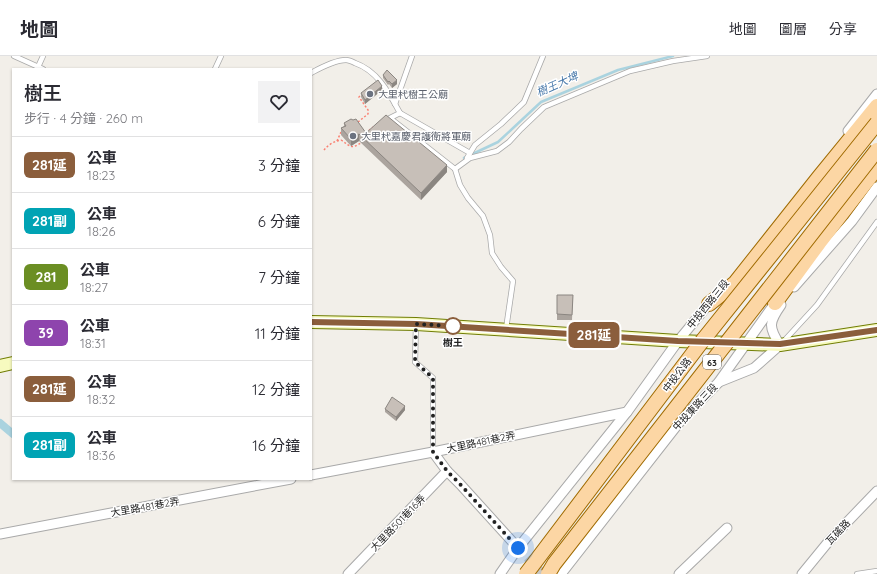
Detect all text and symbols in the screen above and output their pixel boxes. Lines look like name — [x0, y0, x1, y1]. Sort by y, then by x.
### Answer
text: 地圖 — [20, 17, 58, 41]
text: 地圖 — [729, 20, 757, 38]
text: 圖層 — [779, 20, 807, 38]
text: 分享 — [829, 20, 857, 38]
water label: 樹王大埤 — [534, 68, 582, 99]
text: 樹王 — [24, 81, 62, 105]
button: heart — [258, 81, 300, 123]
place label: 大里杙樹王公廟 — [378, 88, 448, 101]
marker: 大里杙樹王公廟 — [365, 89, 375, 99]
text: 步行 · 4 分鐘 · 260 m — [24, 110, 143, 126]
place label: 大里杙嘉慶君護衛將軍廟 — [361, 130, 471, 143]
marker: 大里杙嘉慶君護衛將軍廟 — [348, 131, 358, 141]
text: 公車 — [87, 148, 117, 167]
text: 281延 — [32, 156, 67, 174]
text: 3 分鐘 — [258, 156, 300, 175]
text: 18:23 — [87, 167, 115, 183]
text: 公車 — [87, 204, 117, 223]
text: 281副 — [32, 212, 67, 230]
text: 6 分鐘 — [258, 212, 300, 231]
text: 18:26 — [87, 223, 116, 239]
text: 公車 — [80, 260, 110, 279]
text: 281 — [35, 268, 57, 286]
text: 7 分鐘 — [258, 268, 300, 287]
street label: 中投西路三段 — [684, 277, 732, 331]
text: 18:27 — [80, 279, 108, 295]
text: 公車 — [80, 316, 110, 335]
marker: 樹王 — [444, 317, 462, 335]
line badge: 281延 — [566, 322, 622, 348]
text: 39 — [38, 324, 54, 342]
text: 11 分鐘 — [255, 324, 300, 343]
text: 281延 — [576, 326, 612, 344]
text: 18:31 — [80, 335, 106, 351]
place label: 樹王 — [443, 336, 463, 349]
street label: 中投公路 — [660, 355, 694, 395]
road number: 63 — [703, 355, 721, 369]
text: 公車 — [87, 372, 117, 391]
text: 281延 — [32, 380, 67, 398]
text: 12 分鐘 — [252, 380, 300, 399]
street label: 中投東路三段 — [670, 381, 720, 433]
text: 18:32 — [87, 391, 115, 407]
text: 公車 — [87, 428, 117, 447]
street label: 大里路481巷2弄 — [445, 428, 517, 456]
text: 281副 — [32, 436, 67, 454]
text: 16 分鐘 — [252, 436, 300, 455]
text: 18:36 — [87, 447, 115, 463]
street label: 大里路501巷16弄 — [368, 492, 428, 554]
street label: 大里路481巷2弄 — [109, 495, 181, 519]
street label: 瓦磘路 — [823, 517, 853, 547]
your location — [508, 538, 528, 558]

